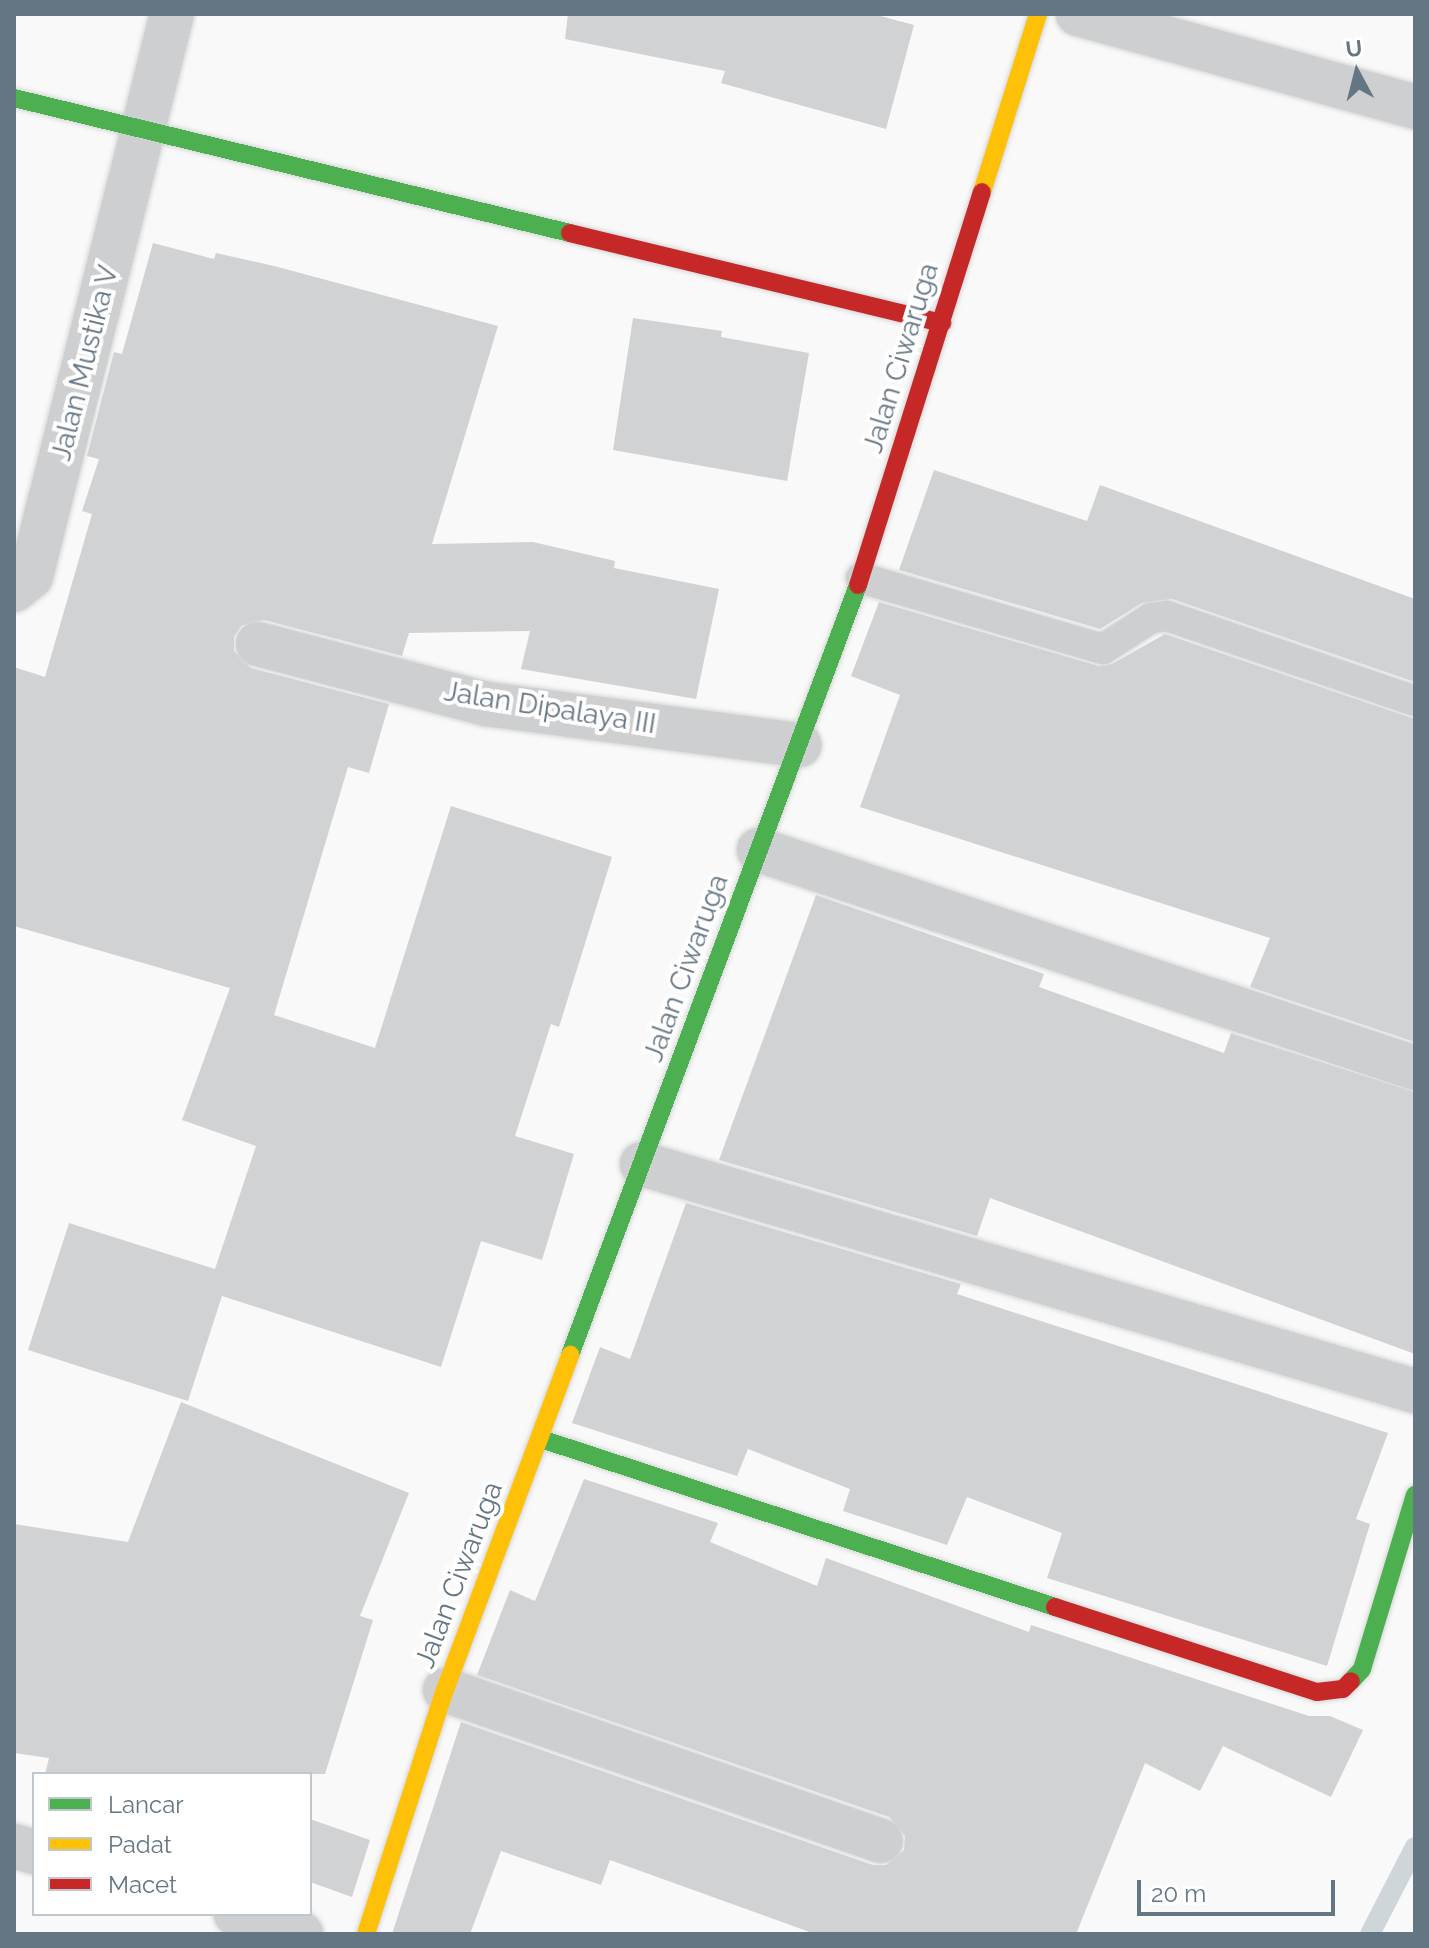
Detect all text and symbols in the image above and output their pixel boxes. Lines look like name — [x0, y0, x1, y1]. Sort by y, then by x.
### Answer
north arrow — [1317, 32, 1397, 112]
text: U — [1344, 34, 1364, 62]
street label: Jalan Ciwaruga — [856, 259, 946, 457]
street label: Jalan Mustika V — [44, 261, 126, 465]
street label: Jalan Dipalaya III — [442, 675, 658, 741]
street label: Jalan Ciwaruga — [637, 870, 735, 1066]
street label: Jalan Ciwaruga — [408, 1477, 510, 1673]
legend — [32, 1772, 312, 1916]
text: Lancar — [108, 1790, 184, 1819]
text: Padat — [108, 1830, 172, 1859]
scale bar — [1141, 1864, 1339, 1914]
text: Macet — [108, 1870, 177, 1899]
text: 20 m — [1151, 1879, 1206, 1908]

